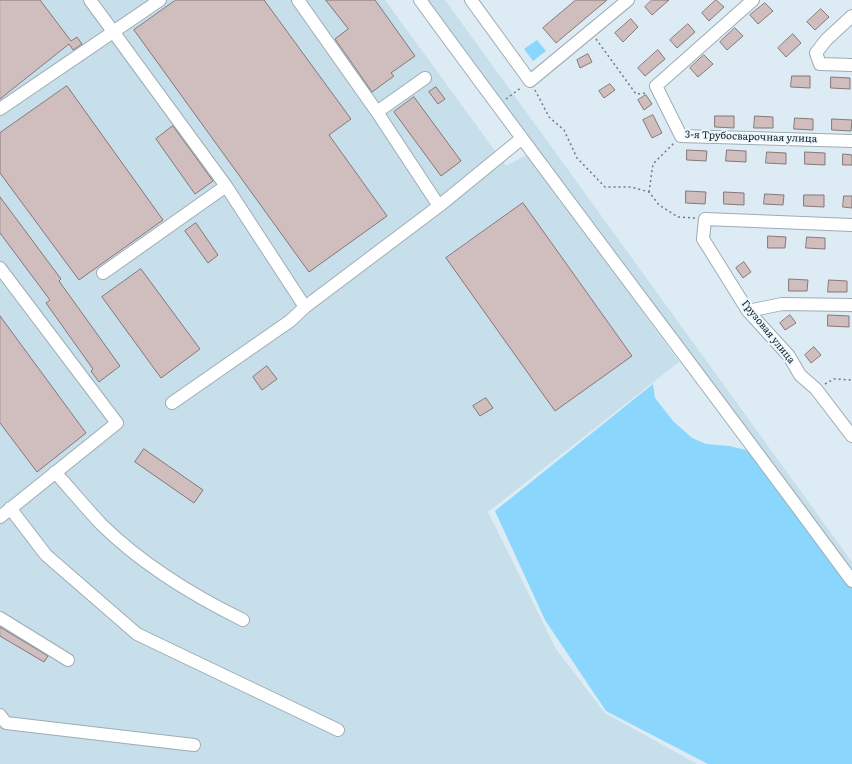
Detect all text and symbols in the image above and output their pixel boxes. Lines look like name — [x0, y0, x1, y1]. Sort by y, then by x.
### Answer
street label: 3-я Трубосварочная улица — [685, 129, 817, 145]
street label: Грузовая улица — [739, 298, 797, 366]

